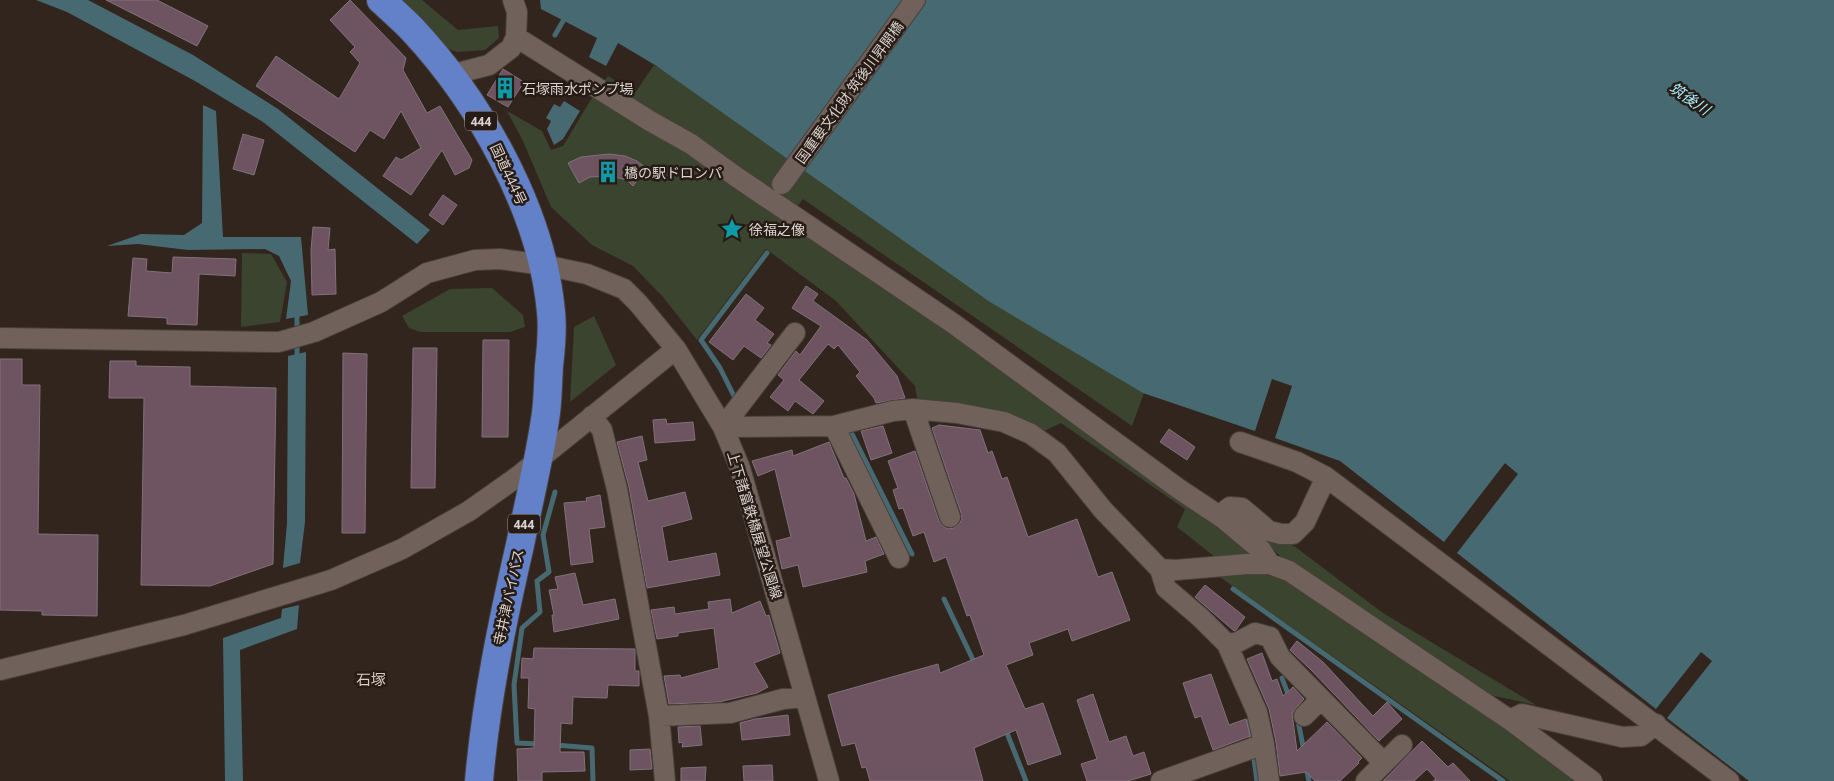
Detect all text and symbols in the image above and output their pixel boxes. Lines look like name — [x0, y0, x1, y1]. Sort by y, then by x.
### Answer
street label: 国重要文化財 筑後川昇開橋 — [791, 17, 907, 167]
building icon: 石塚雨水ポンプ場 — [492, 75, 518, 101]
water label: 筑後川 — [1666, 77, 1716, 120]
place label: 石塚雨水ポンプ場 — [522, 79, 634, 98]
road number: 444 — [465, 112, 497, 130]
street label: 国道444号 — [486, 140, 532, 208]
building icon: 橋の駅ドロンパ — [595, 159, 621, 185]
place label: 橋の駅ドロンパ — [624, 163, 722, 182]
place icon: 徐福之像 — [719, 216, 745, 242]
place label: 徐福之像 — [749, 220, 805, 239]
street label: 上下諸富鉄橋展望公園線 — [723, 449, 787, 601]
road number: 444 — [508, 514, 540, 534]
street label: 寺井津バイパス — [489, 547, 527, 647]
district label: 石塚 — [356, 669, 386, 689]

